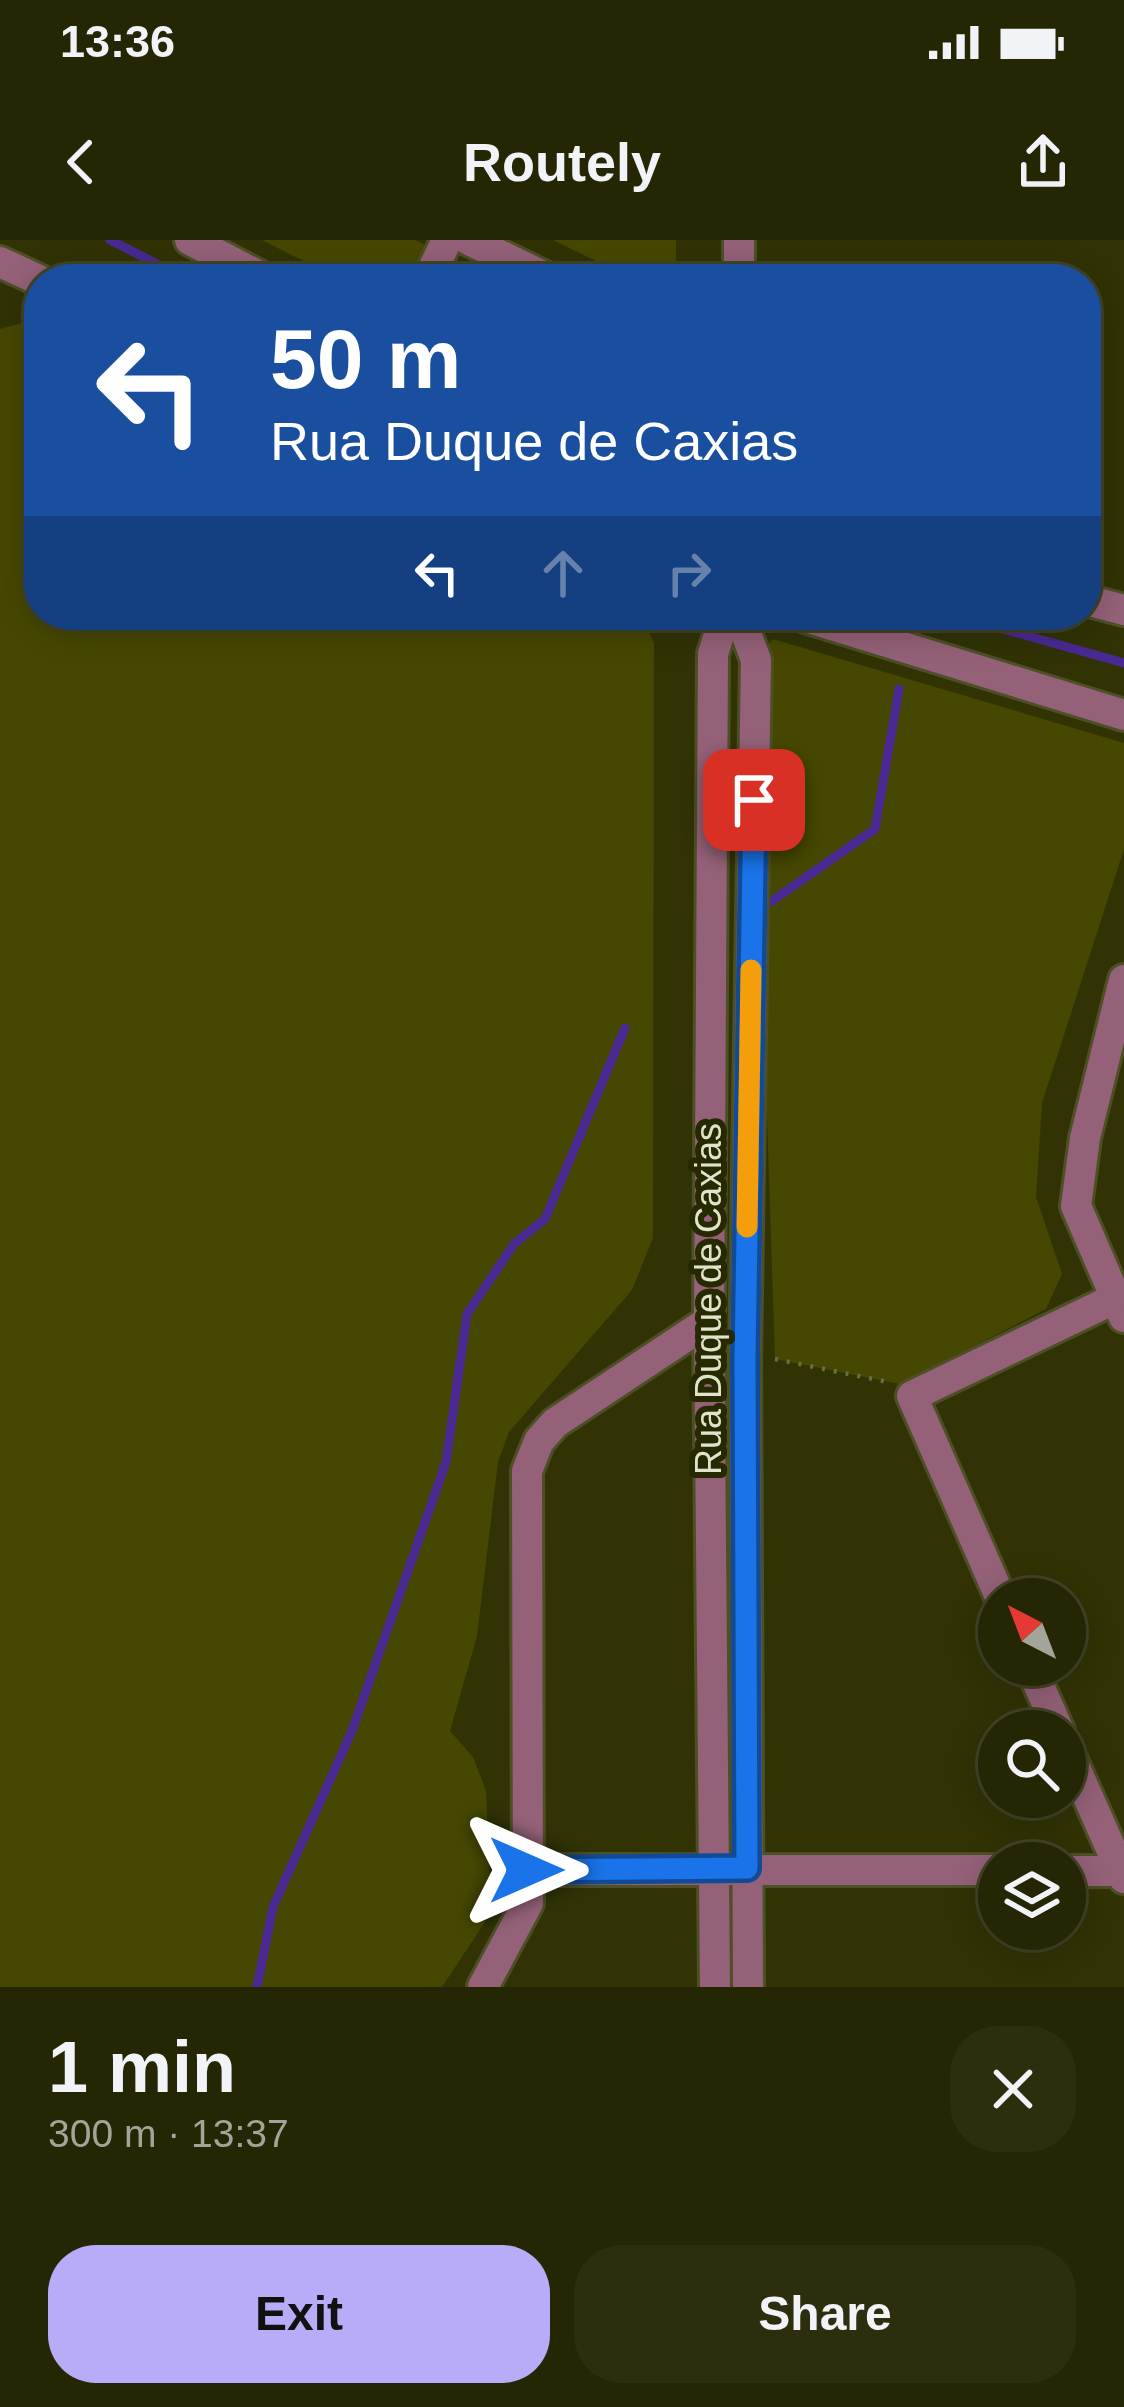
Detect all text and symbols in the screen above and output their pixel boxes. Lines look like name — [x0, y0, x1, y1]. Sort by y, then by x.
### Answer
text: 13:36 — [60, 16, 175, 67]
icon: back — [48, 129, 114, 195]
icon: share — [1010, 129, 1076, 195]
text: Routely — [463, 132, 661, 192]
icon: left — [72, 312, 228, 468]
text: 50 m — [270, 312, 461, 406]
text: Rua Duque de Caxias — [270, 411, 798, 471]
icon: left — [404, 540, 470, 606]
icon: ahead — [530, 540, 596, 606]
icon: right — [656, 540, 722, 606]
pin — [703, 749, 805, 851]
icon: arrive — [721, 767, 787, 833]
street label: Rua Duque de Caxias — [688, 1123, 729, 1475]
north arrow — [978, 1578, 1086, 1686]
map controls — [978, 1578, 1086, 1950]
button: search — [978, 1710, 1086, 1818]
position arrow — [463, 1807, 589, 1933]
button: layers — [978, 1842, 1086, 1950]
button: close — [950, 2026, 1076, 2152]
text: 1 min — [48, 2027, 236, 2107]
text: 300 m · 13:37 — [48, 2112, 289, 2155]
button: Exit — [48, 2245, 550, 2383]
button: Share — [574, 2245, 1076, 2383]

